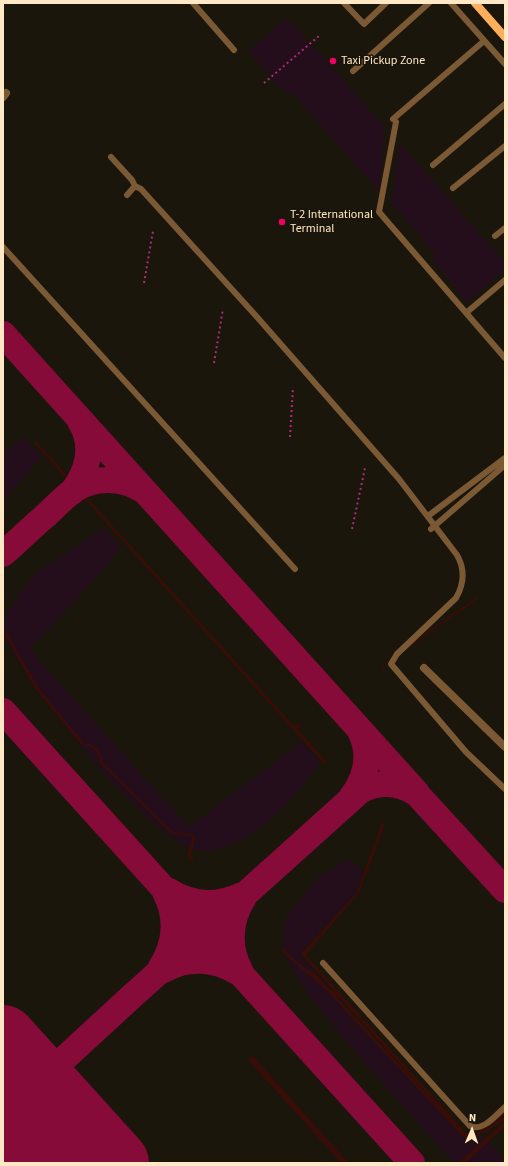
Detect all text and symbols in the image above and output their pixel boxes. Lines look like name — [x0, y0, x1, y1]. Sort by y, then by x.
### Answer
place label: Taxi Pickup Zone — [341, 54, 425, 68]
marker: Taxi Pickup Zone — [328, 56, 338, 66]
place label: T-2 International Terminal — [290, 208, 373, 236]
marker: T-2 International Terminal — [277, 217, 287, 227]
north arrow — [452, 1110, 492, 1150]
text: N — [469, 1110, 476, 1125]

